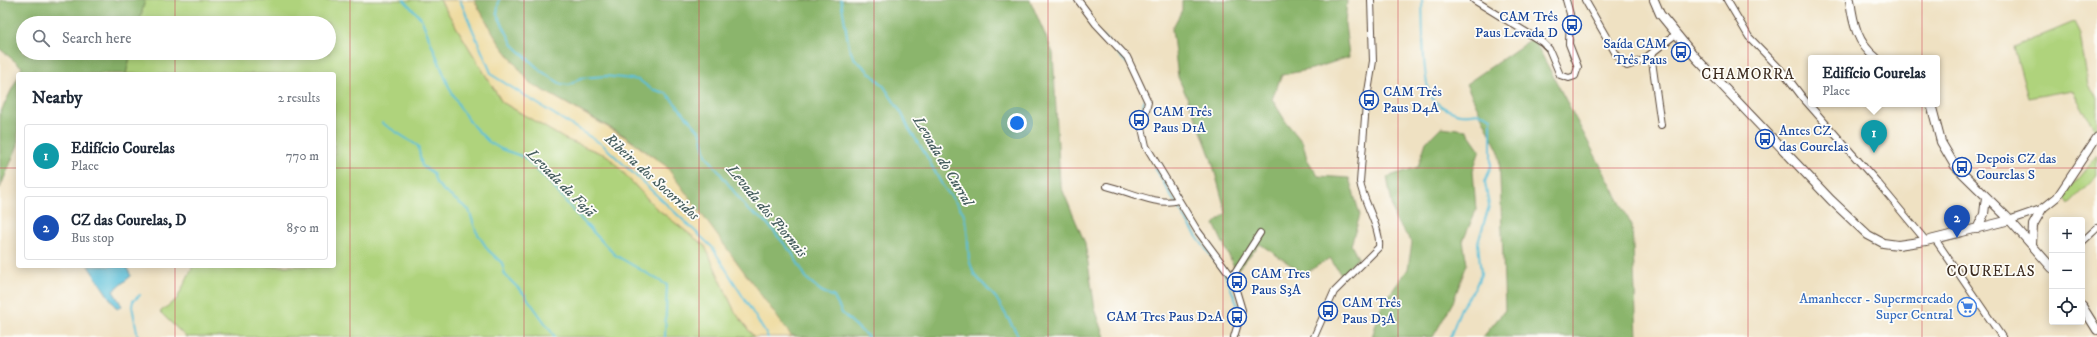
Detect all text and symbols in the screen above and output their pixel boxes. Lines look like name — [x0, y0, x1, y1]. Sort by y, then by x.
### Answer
place label: CAM Três Paus Levada D — [1475, 8, 1558, 42]
bus stop icon: CAM Três Paus Levada D — [1561, 14, 1583, 36]
search box — [16, 16, 336, 60]
icon: search — [30, 27, 52, 49]
text: Search here — [62, 29, 131, 48]
place label: Saída CAM Três Paus — [1603, 35, 1667, 69]
bus stop icon: Saída CAM Três Paus — [1670, 41, 1692, 63]
popup — [1808, 55, 1940, 107]
text: Edifício Courelas — [1822, 64, 1926, 83]
district label: CHAMORRA — [1701, 65, 1795, 84]
place label: CAM Três Paus D4A — [1383, 83, 1442, 117]
text: Place — [1822, 83, 1850, 99]
text: Nearby — [32, 87, 82, 109]
bus stop icon: CAM Três Paus D4A — [1358, 89, 1380, 111]
text: 2 results — [278, 90, 320, 106]
place label: CAM Três Paus D1A — [1153, 103, 1212, 137]
bus stop icon: CAM Três Paus D1A — [1128, 109, 1150, 131]
water label: Levada do Curral — [908, 112, 978, 211]
your location — [1007, 113, 1027, 133]
pin: 1 — [1861, 120, 1887, 153]
place label: Antes CZ das Courelas — [1779, 122, 1849, 156]
bus stop icon: Antes CZ das Courelas — [1754, 128, 1776, 150]
water label: Ribeira dos Socorridos — [600, 129, 704, 225]
text: Edifício Courelas — [71, 139, 175, 158]
water label: Levada da Fajã — [522, 144, 601, 223]
text: 1 — [44, 148, 48, 164]
text: 770 m — [286, 148, 319, 164]
place label: Depois CZ das Courelas S — [1976, 150, 2057, 184]
bus stop icon: Depois CZ das Courelas S — [1951, 156, 1973, 178]
text: Place — [71, 158, 99, 174]
water label: Levada dos Piornais — [722, 160, 812, 262]
pin: 2 — [1944, 205, 1970, 238]
text: CZ das Courelas, D — [71, 211, 187, 230]
map controls — [2049, 217, 2085, 325]
button: + — [2049, 217, 2085, 253]
text: 2 — [43, 220, 49, 236]
text: 850 m — [286, 220, 319, 236]
text: Bus stop — [71, 230, 114, 246]
button: − — [2049, 253, 2085, 289]
district label: COURELAS — [1946, 262, 2036, 281]
place label: CAM Tres Paus S3A — [1251, 265, 1310, 299]
bus stop icon: CAM Tres Paus S3A — [1226, 271, 1248, 293]
button: locate — [2049, 289, 2085, 325]
place label: Amanhecer - Supermercado Super Central — [1799, 290, 1954, 324]
place label: CAM Três Paus D3A — [1342, 294, 1401, 328]
supermarket icon: Amanhecer - Supermercado Super Central — [1956, 296, 1978, 318]
bus stop icon: CAM Três Paus D3A — [1317, 300, 1339, 322]
bus stop icon: CAM Tres Paus D2A — [1226, 306, 1248, 328]
place label: CAM Tres Paus D2A — [1106, 308, 1224, 326]

